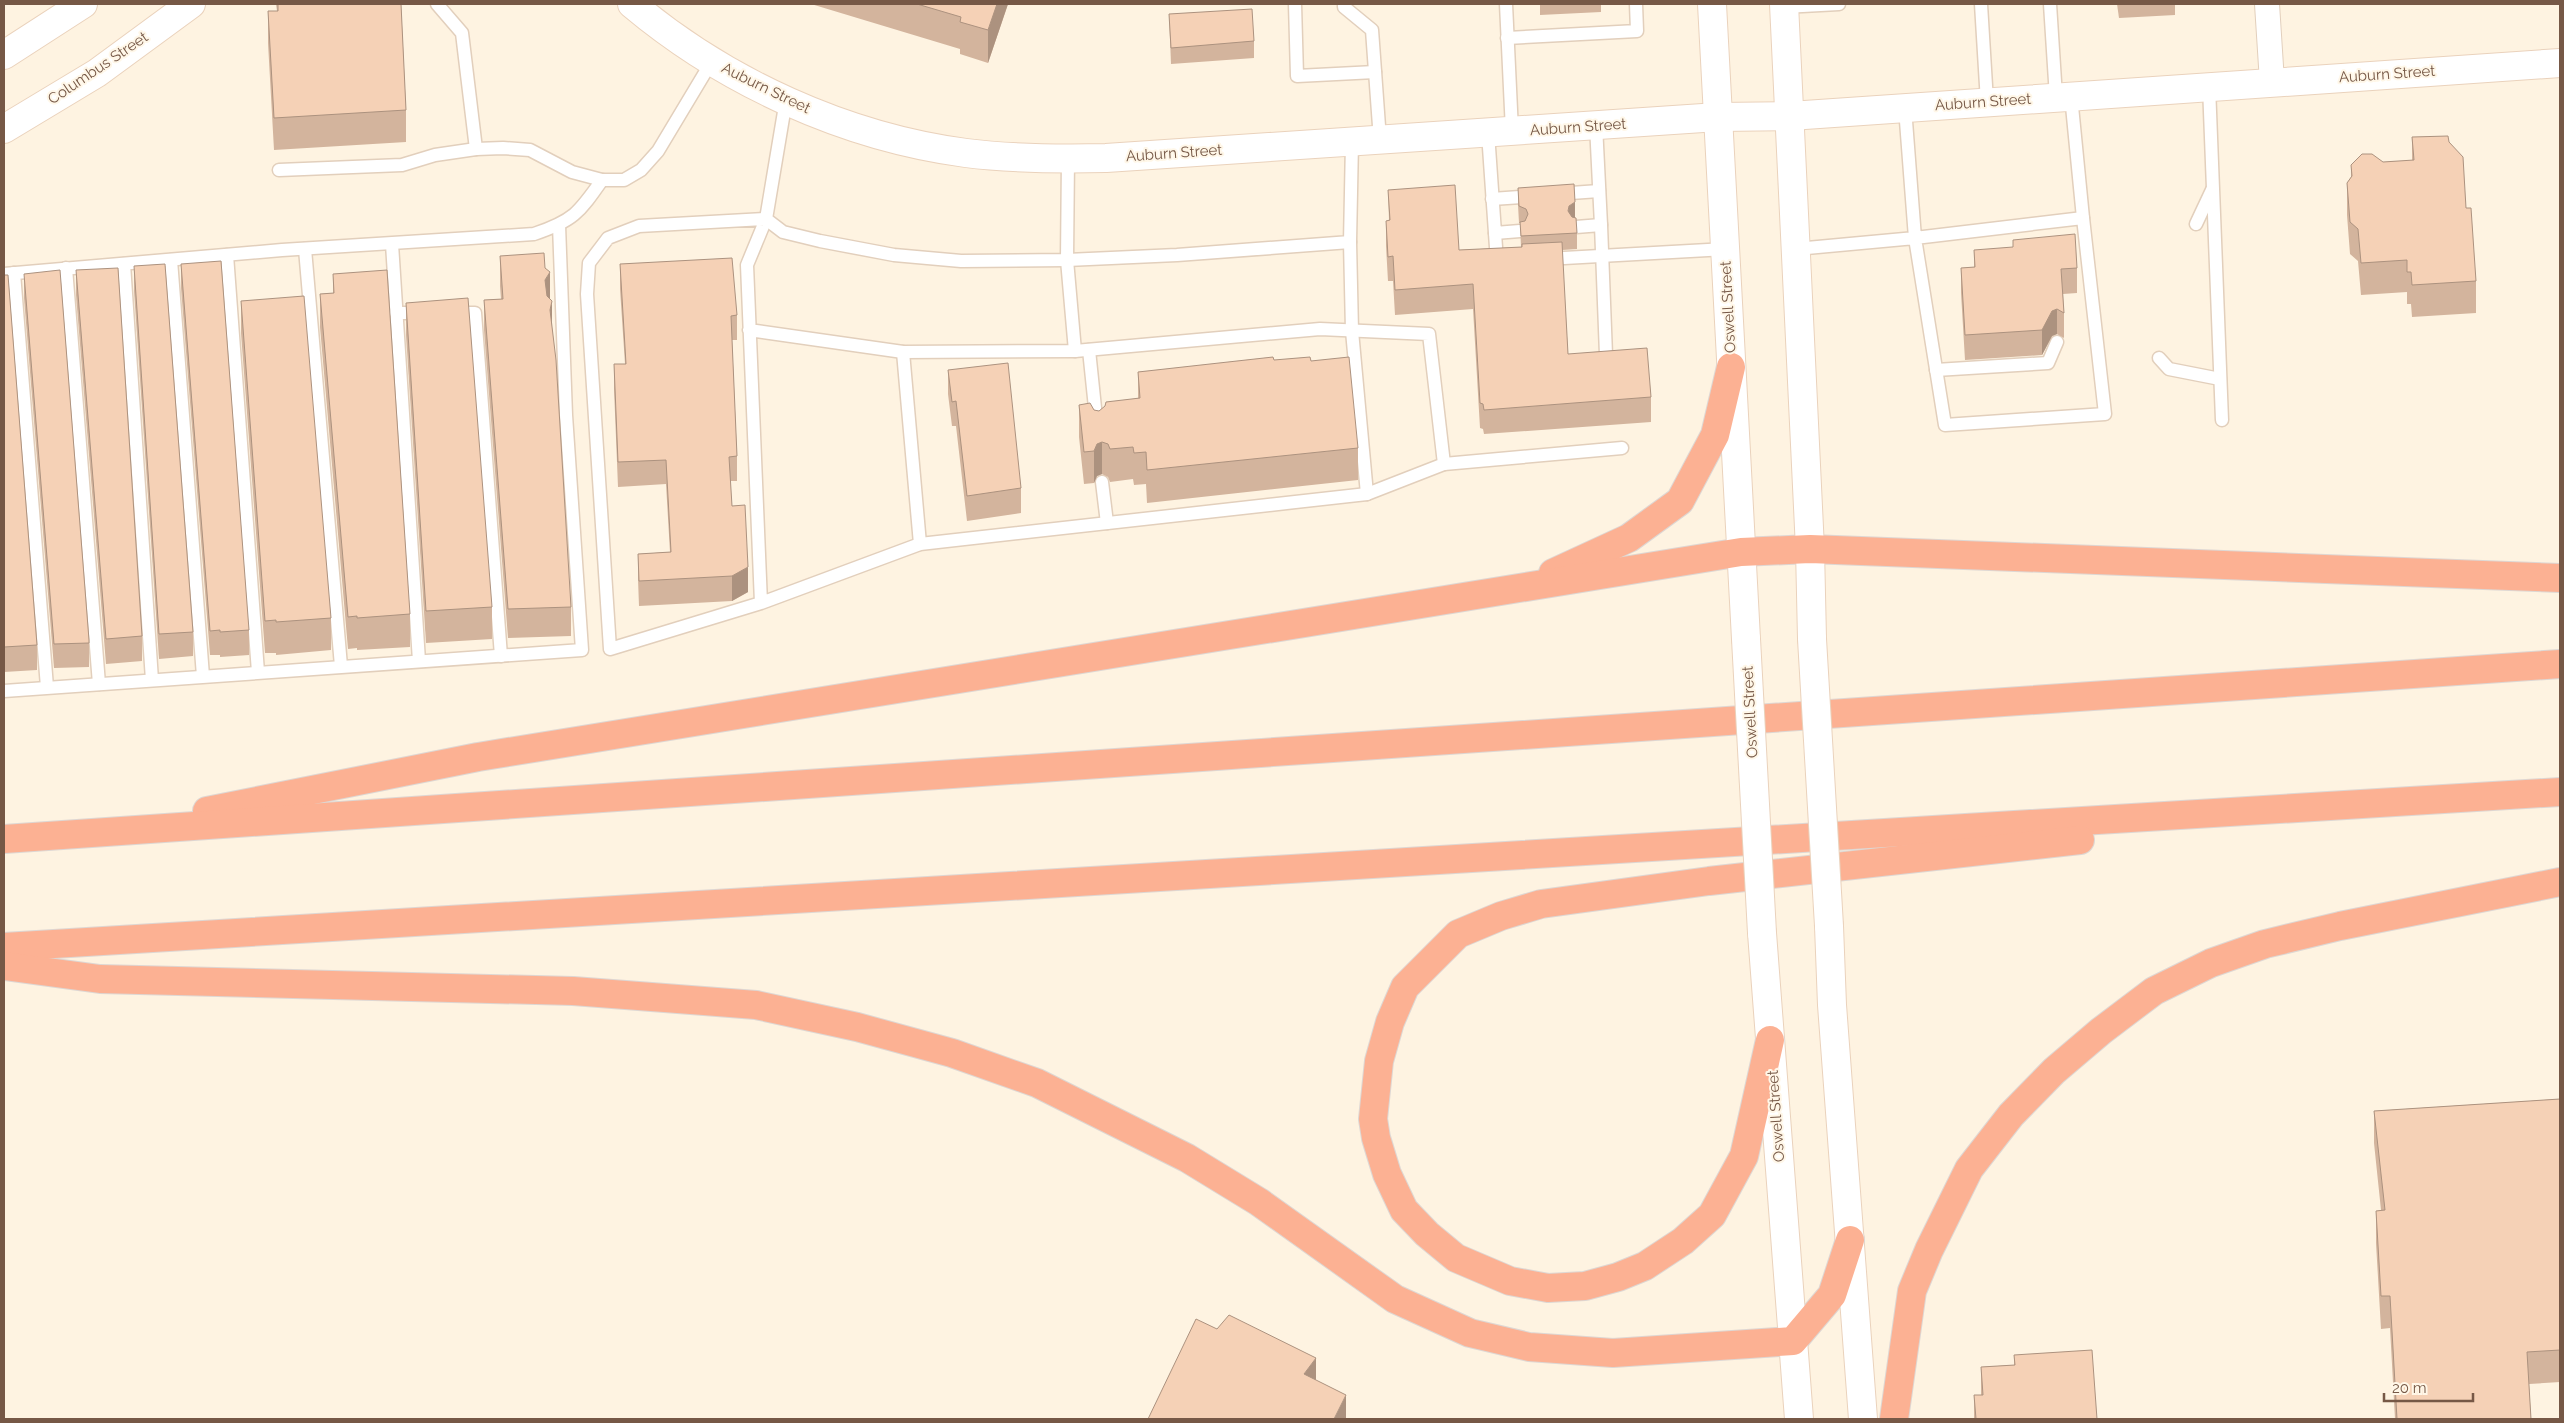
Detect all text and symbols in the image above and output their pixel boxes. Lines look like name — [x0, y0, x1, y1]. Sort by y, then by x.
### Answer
street label: Columbus Street — [45, 28, 151, 108]
street label: Auburn Street — [719, 59, 813, 117]
street label: Auburn Street — [2338, 62, 2436, 86]
street label: Auburn Street — [1934, 90, 2032, 114]
street label: Auburn Street — [1529, 115, 1627, 139]
street label: Auburn Street — [1125, 141, 1223, 165]
street label: Oswell Street — [1717, 260, 1739, 354]
street label: Oswell Street — [1739, 665, 1761, 759]
street label: Oswell Street — [1764, 1069, 1788, 1163]
scale bar — [2384, 1370, 2473, 1402]
text: 20 m — [2392, 1379, 2427, 1397]

